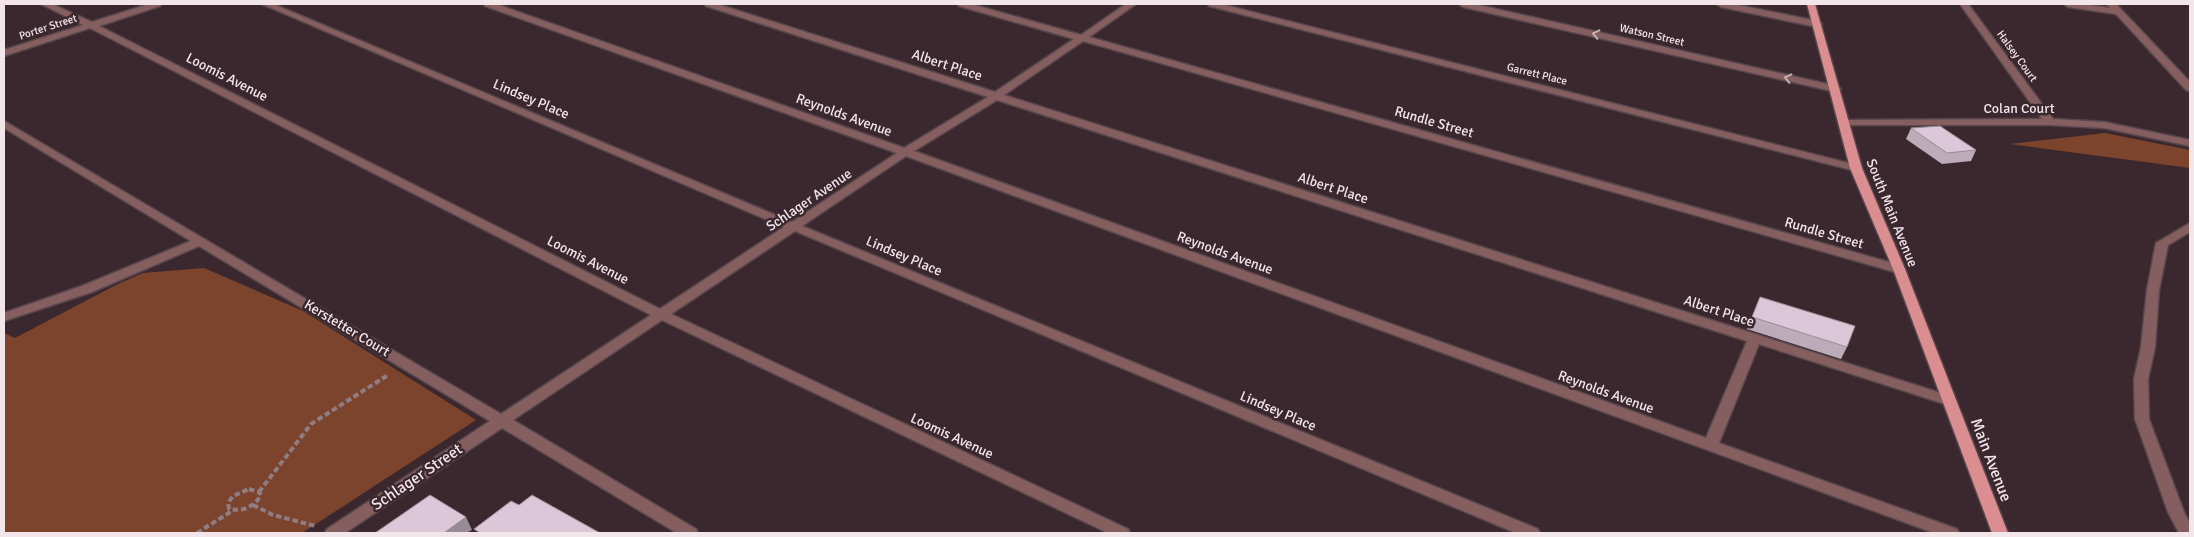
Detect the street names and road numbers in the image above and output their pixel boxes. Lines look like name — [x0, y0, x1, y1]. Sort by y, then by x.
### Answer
street label: Porter Street — [17, 11, 79, 43]
street label: Watson Street — [1618, 21, 1686, 49]
street label: Halsey Court — [1994, 28, 2040, 84]
street label: Albert Place — [910, 46, 984, 84]
street label: Loomis Avenue — [183, 49, 271, 105]
street label: Garrett Place — [1505, 60, 1569, 88]
street label: Lindsey Place — [490, 75, 572, 123]
street label: Reynolds Avenue — [794, 90, 894, 140]
street label: Colan Court — [1983, 100, 2055, 117]
street label: Rundle Street — [1393, 103, 1476, 141]
street label: South Main Avenue — [1863, 156, 1921, 270]
street label: Schlager Avenue — [763, 165, 855, 235]
street label: Albert Place — [1296, 169, 1370, 207]
street label: Rundle Street — [1783, 214, 1866, 252]
street label: Reynolds Avenue — [1175, 228, 1275, 278]
street label: Loomis Avenue — [544, 232, 632, 288]
street label: Lindsey Place — [863, 232, 945, 280]
street label: Albert Place — [1682, 292, 1756, 330]
street label: Kerstetter Court — [301, 296, 393, 360]
street label: Reynolds Avenue — [1556, 367, 1656, 417]
street label: Lindsey Place — [1237, 387, 1319, 435]
street label: Loomis Avenue — [908, 409, 996, 463]
street label: Main Avenue — [1966, 415, 2016, 505]
street label: Schlager Street — [368, 439, 467, 515]

